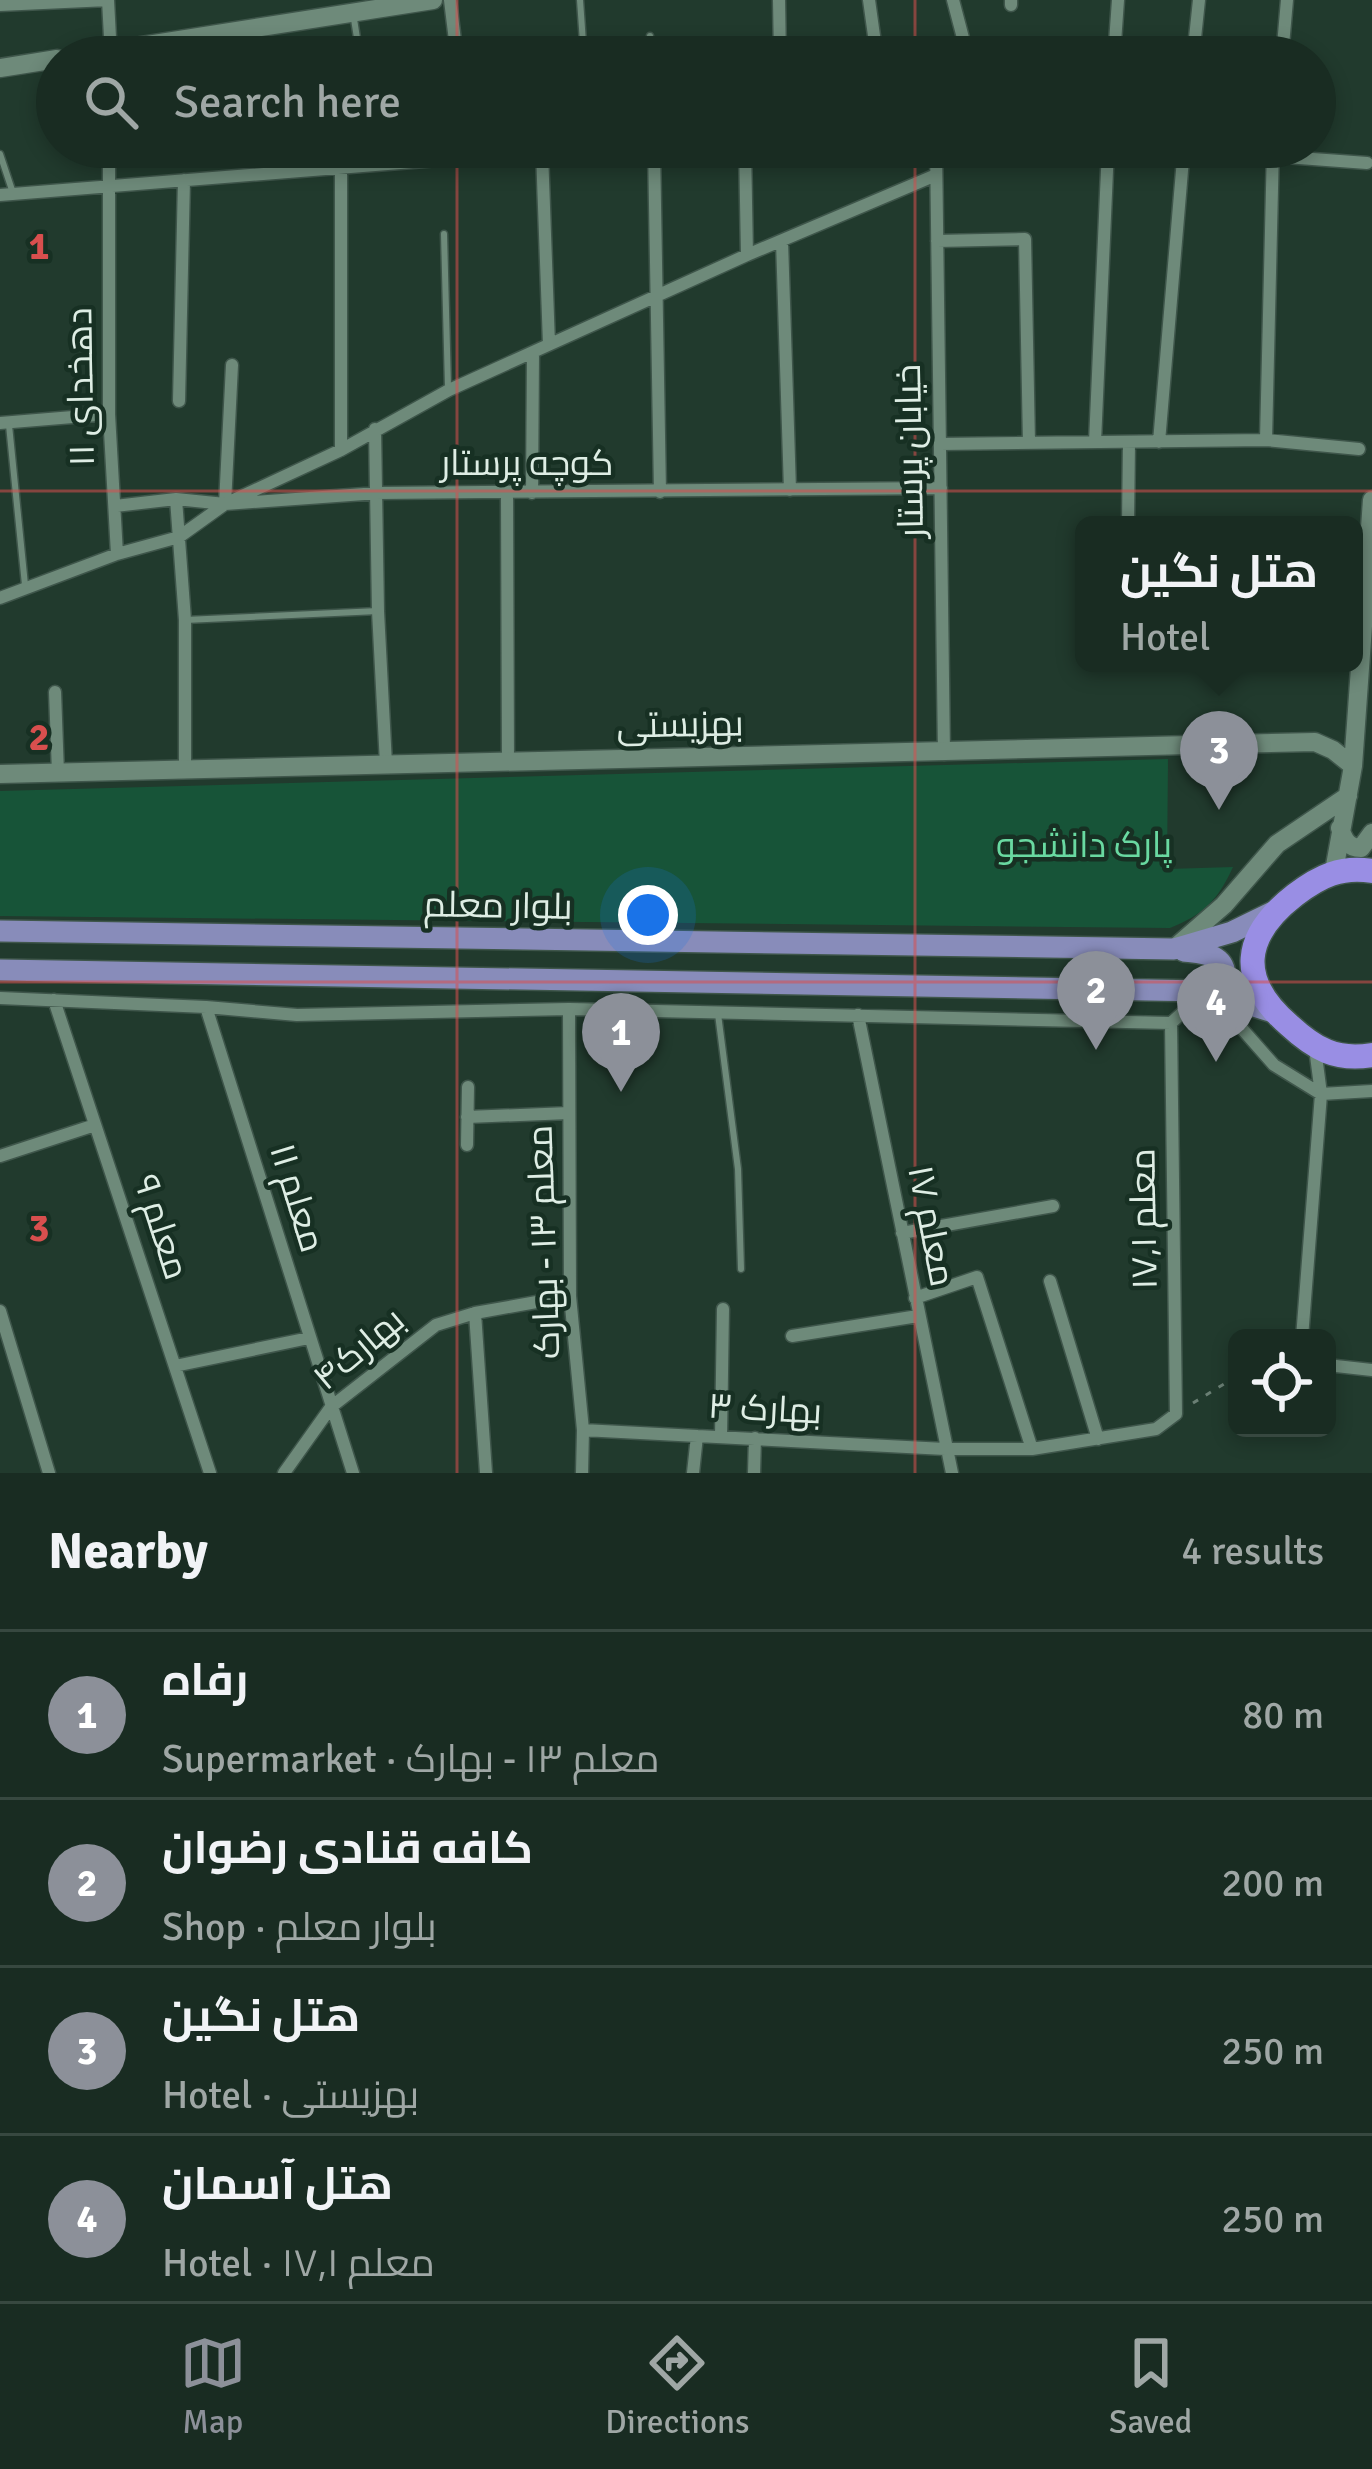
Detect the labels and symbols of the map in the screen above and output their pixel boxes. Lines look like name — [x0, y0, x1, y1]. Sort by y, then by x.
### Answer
text: 1 — [28, 222, 50, 270]
street label: دهخدای ۱۱ — [57, 307, 105, 467]
street label: خیابان پرستار — [886, 364, 934, 540]
street label: کوچه پرستار — [439, 441, 613, 486]
street label: بهزیستی — [616, 701, 744, 749]
pin: 3 — [1180, 711, 1258, 810]
text: 2 — [28, 713, 50, 761]
park label: پارک دانشجو — [996, 823, 1172, 868]
street label: بلوار معلم — [423, 882, 573, 931]
your location — [618, 885, 678, 945]
pin: 2 — [1057, 951, 1135, 1050]
pin: 4 — [1177, 963, 1255, 1062]
pin: 1 — [582, 993, 660, 1092]
street label: معلم ۱۳ - بهارک — [517, 1124, 572, 1360]
street label: معلم ۱۱ — [258, 1138, 335, 1258]
street label: معلم ۱۷٫۱ — [1120, 1148, 1169, 1290]
street label: معلم ۱۷ — [896, 1162, 965, 1291]
street label: معلم ۹ — [122, 1169, 199, 1285]
text: 3 — [28, 1204, 50, 1252]
street label: بهارک۴ — [304, 1298, 414, 1400]
street label: بهارک ۳ — [707, 1384, 823, 1434]

